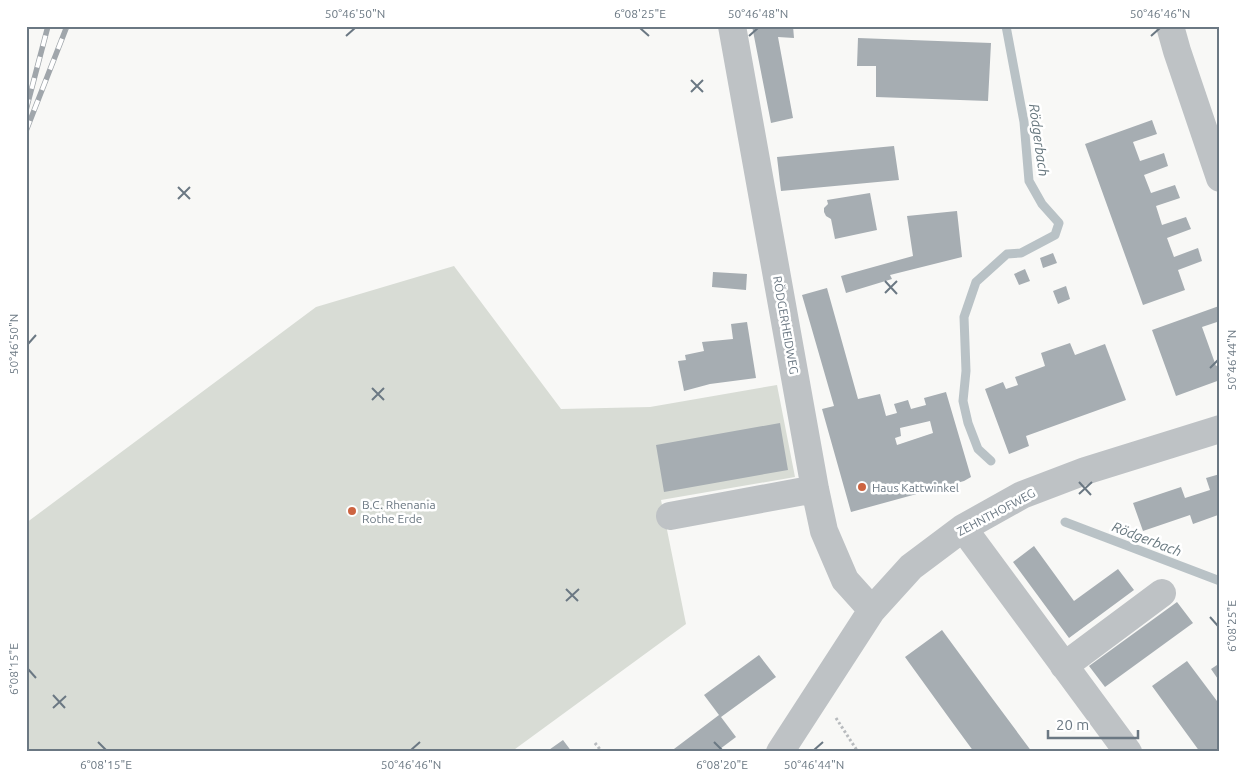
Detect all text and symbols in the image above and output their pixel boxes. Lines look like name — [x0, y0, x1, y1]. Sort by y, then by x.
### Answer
text: 50°46'50"N — [325, 7, 385, 20]
text: 6°08'25"E — [614, 7, 666, 20]
text: 50°46'48"N — [728, 7, 788, 20]
text: 50°46'46"N — [1130, 7, 1190, 20]
water label: Rödgerbach — [1026, 103, 1052, 177]
street label: RÖDGERHEIDWEG — [771, 275, 801, 375]
text: 50°46'50"N — [7, 314, 20, 374]
text: 50°46'44"N — [1225, 330, 1238, 390]
marker: Haus Kattwinkel — [856, 481, 868, 493]
place label: Haus Kattwinkel — [872, 481, 959, 494]
street label: ZEHNTHOFWEG — [955, 486, 1037, 538]
place label: B.C. Rhenania Rothe Erde — [362, 498, 436, 525]
marker: B.C. Rhenania Rothe Erde — [346, 505, 358, 517]
water label: Rödgerbach — [1110, 518, 1184, 560]
text: 6°08'25"E — [1225, 600, 1238, 652]
text: 6°08'15"E — [7, 643, 20, 695]
scale bar — [1048, 708, 1138, 740]
text: 20 m — [1056, 716, 1089, 733]
text: 6°08'15"E — [80, 758, 132, 771]
text: 50°46'46"N — [381, 758, 441, 771]
text: 6°08'20"E — [696, 758, 748, 771]
text: 50°46'44"N — [784, 758, 844, 771]

